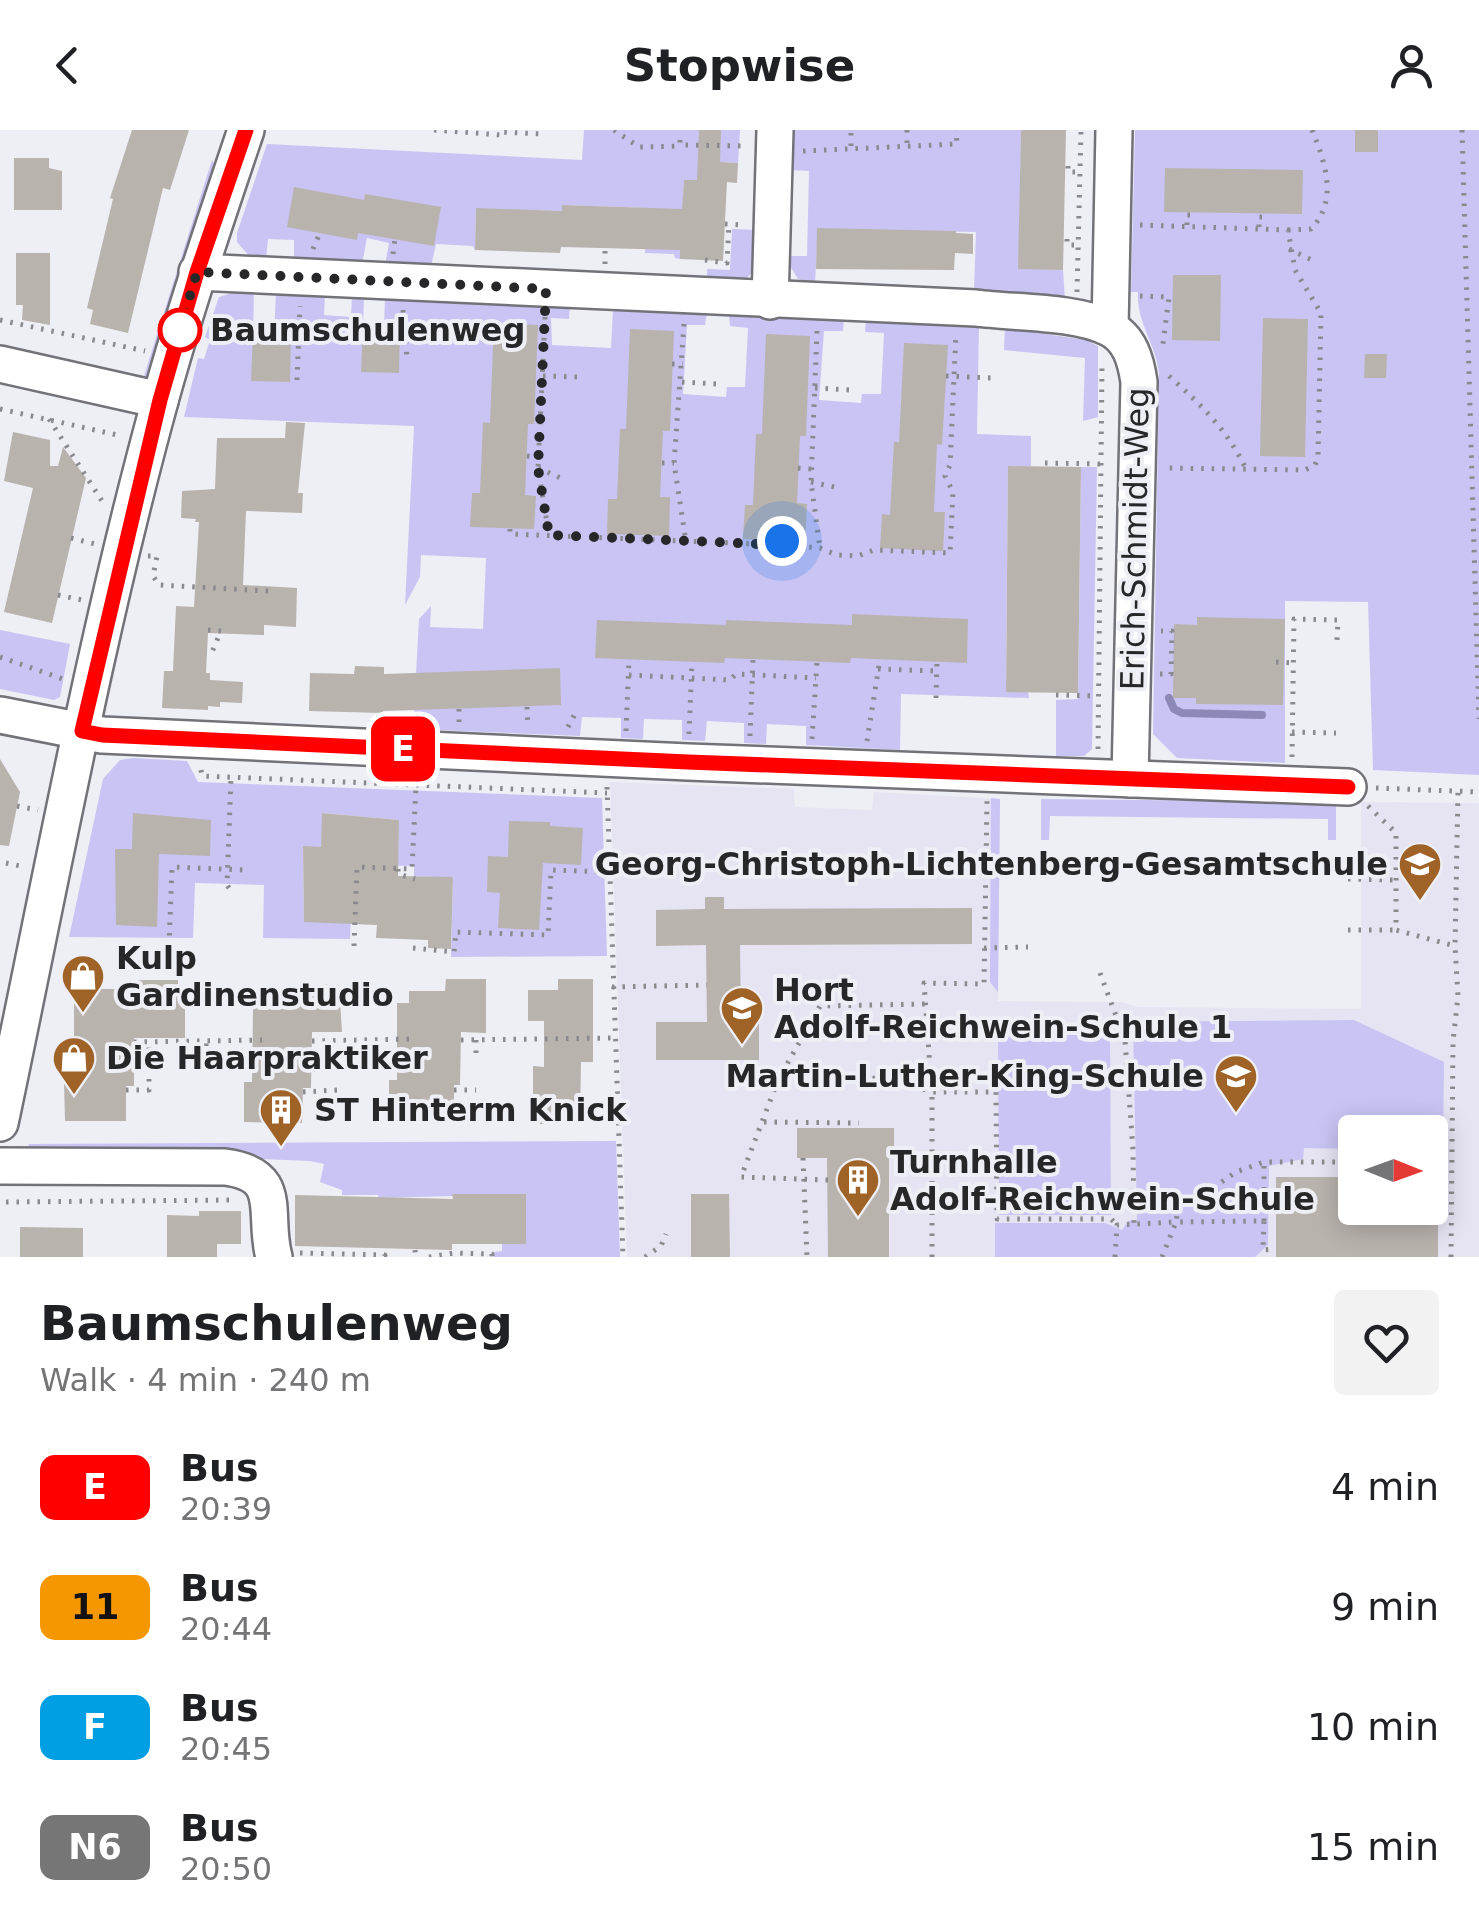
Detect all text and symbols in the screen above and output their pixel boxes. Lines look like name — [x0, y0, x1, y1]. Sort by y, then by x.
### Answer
icon: back — [40, 38, 95, 93]
icon: person — [1384, 38, 1439, 93]
text: Stopwise — [624, 39, 855, 92]
marker: Baumschulenweg — [159, 309, 201, 351]
place label: Baumschulenweg — [210, 311, 525, 349]
street label: Erich-Schmidt-Weg — [1113, 387, 1157, 691]
your location — [757, 516, 807, 566]
line badge: E — [370, 716, 436, 782]
text: E — [391, 729, 415, 769]
school or university icon: Georg-Christoph-Lichtenberg-Gesamtschule — [1397, 841, 1443, 902]
place label: Georg-Christoph-Lichtenberg-Gesamtschule — [595, 845, 1388, 883]
place label: Kulp Gardinenstudio — [116, 939, 394, 1014]
shop icon: Kulp Gardinenstudio — [60, 953, 106, 1014]
place label: Hort Adolf-Reichwein-Schule 1 — [774, 971, 1232, 1046]
school or university icon: Hort Adolf-Reichwein-Schule 1 — [719, 985, 765, 1046]
shop icon: Die Haarpraktiker — [51, 1035, 97, 1096]
place label: Die Haarpraktiker — [106, 1039, 428, 1077]
school or university icon: Martin-Luther-King-Schule — [1213, 1053, 1259, 1114]
place label: Martin-Luther-King-Schule — [725, 1057, 1204, 1095]
building icon: ST Hinterm Knick — [258, 1087, 304, 1148]
place label: ST Hinterm Knick — [314, 1091, 627, 1129]
north arrow — [1338, 1115, 1448, 1225]
map controls — [1338, 1115, 1448, 1225]
place label: Turnhalle Adolf-Reichwein-Schule — [890, 1143, 1315, 1218]
building icon: Turnhalle Adolf-Reichwein-Schule — [835, 1157, 881, 1218]
button: heart — [1334, 1290, 1439, 1395]
text: Baumschulenweg — [40, 1295, 513, 1351]
text: Walk · 4 min · 240 m — [40, 1361, 371, 1399]
text: Bus — [180, 1446, 259, 1490]
text: 4 min — [1331, 1465, 1439, 1509]
text: E — [83, 1467, 107, 1507]
text: 20:39 — [180, 1490, 272, 1528]
text: Bus — [180, 1566, 259, 1610]
text: 9 min — [1331, 1585, 1439, 1629]
text: 11 — [71, 1587, 119, 1627]
text: 20:44 — [180, 1610, 272, 1648]
text: Bus — [180, 1686, 259, 1730]
text: 10 min — [1307, 1705, 1439, 1749]
text: F — [83, 1707, 107, 1747]
text: 20:45 — [180, 1730, 272, 1768]
text: Bus — [180, 1806, 259, 1850]
text: 15 min — [1307, 1825, 1439, 1869]
text: N6 — [68, 1827, 122, 1867]
text: 20:50 — [180, 1850, 272, 1888]

